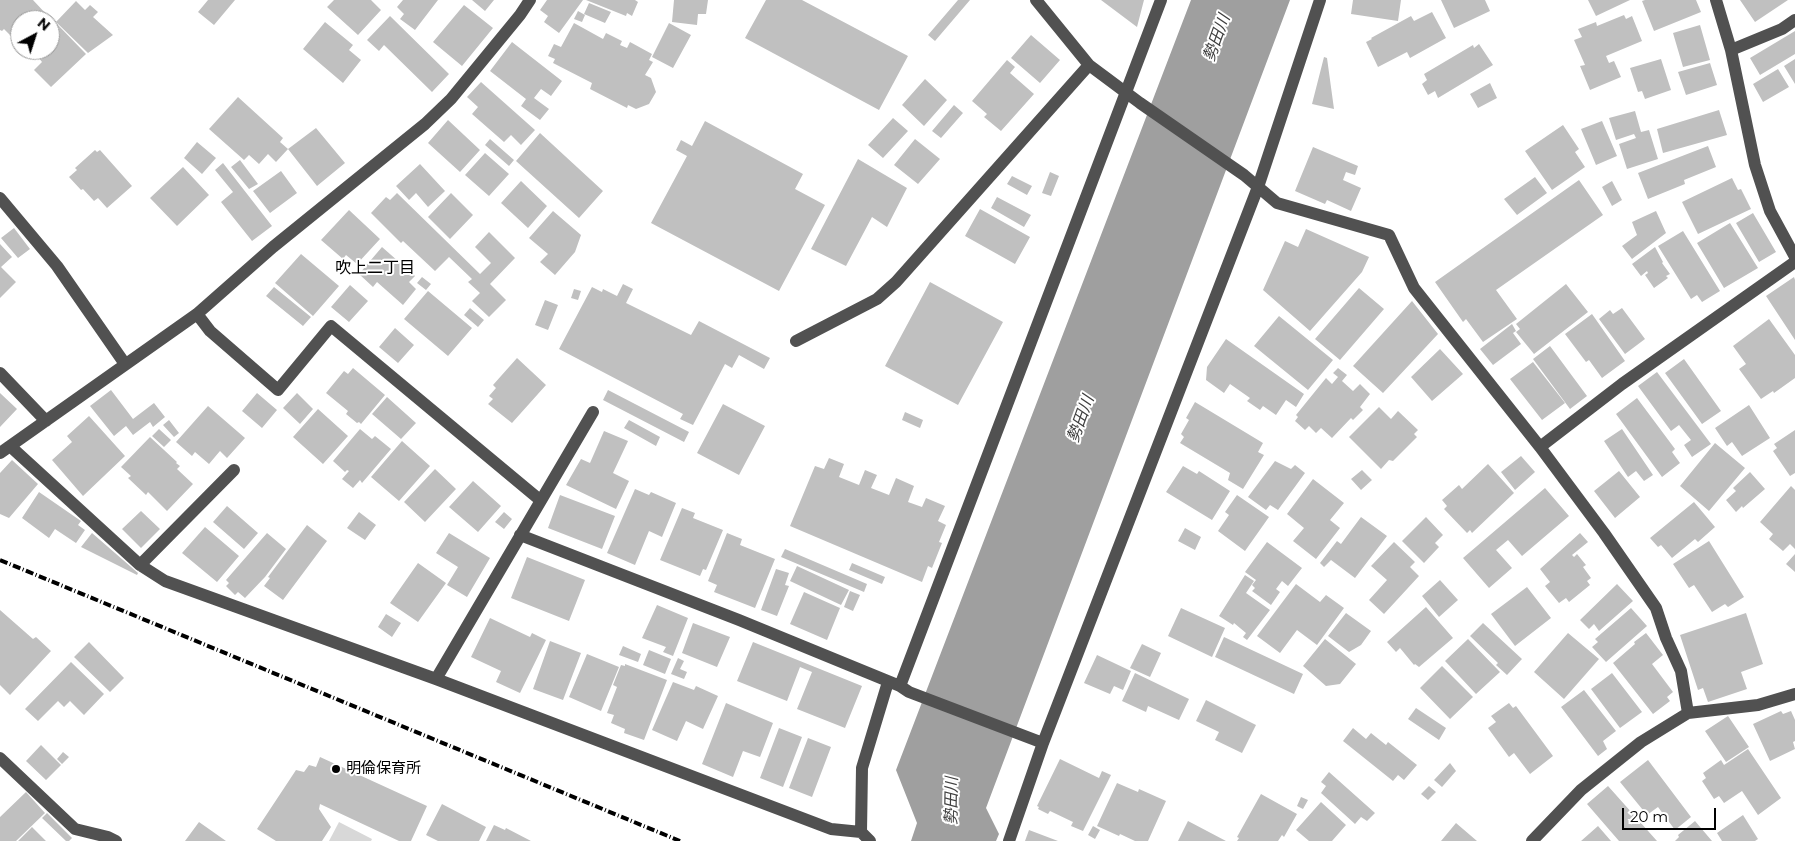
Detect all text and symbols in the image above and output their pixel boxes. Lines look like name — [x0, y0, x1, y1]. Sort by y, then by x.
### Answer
north arrow — [10, 10, 60, 60]
water label: 勢田川 — [1200, 12, 1234, 64]
text: N — [34, 14, 54, 35]
district label: 吹上二丁目 — [335, 258, 415, 278]
water label: 勢田川 — [1064, 393, 1098, 445]
place label: 明倫保育所 — [346, 760, 421, 778]
marker: 明倫保育所 — [330, 763, 342, 775]
water label: 勢田川 — [942, 777, 962, 825]
scale bar — [1625, 798, 1719, 830]
text: 20 m — [1630, 807, 1668, 826]

